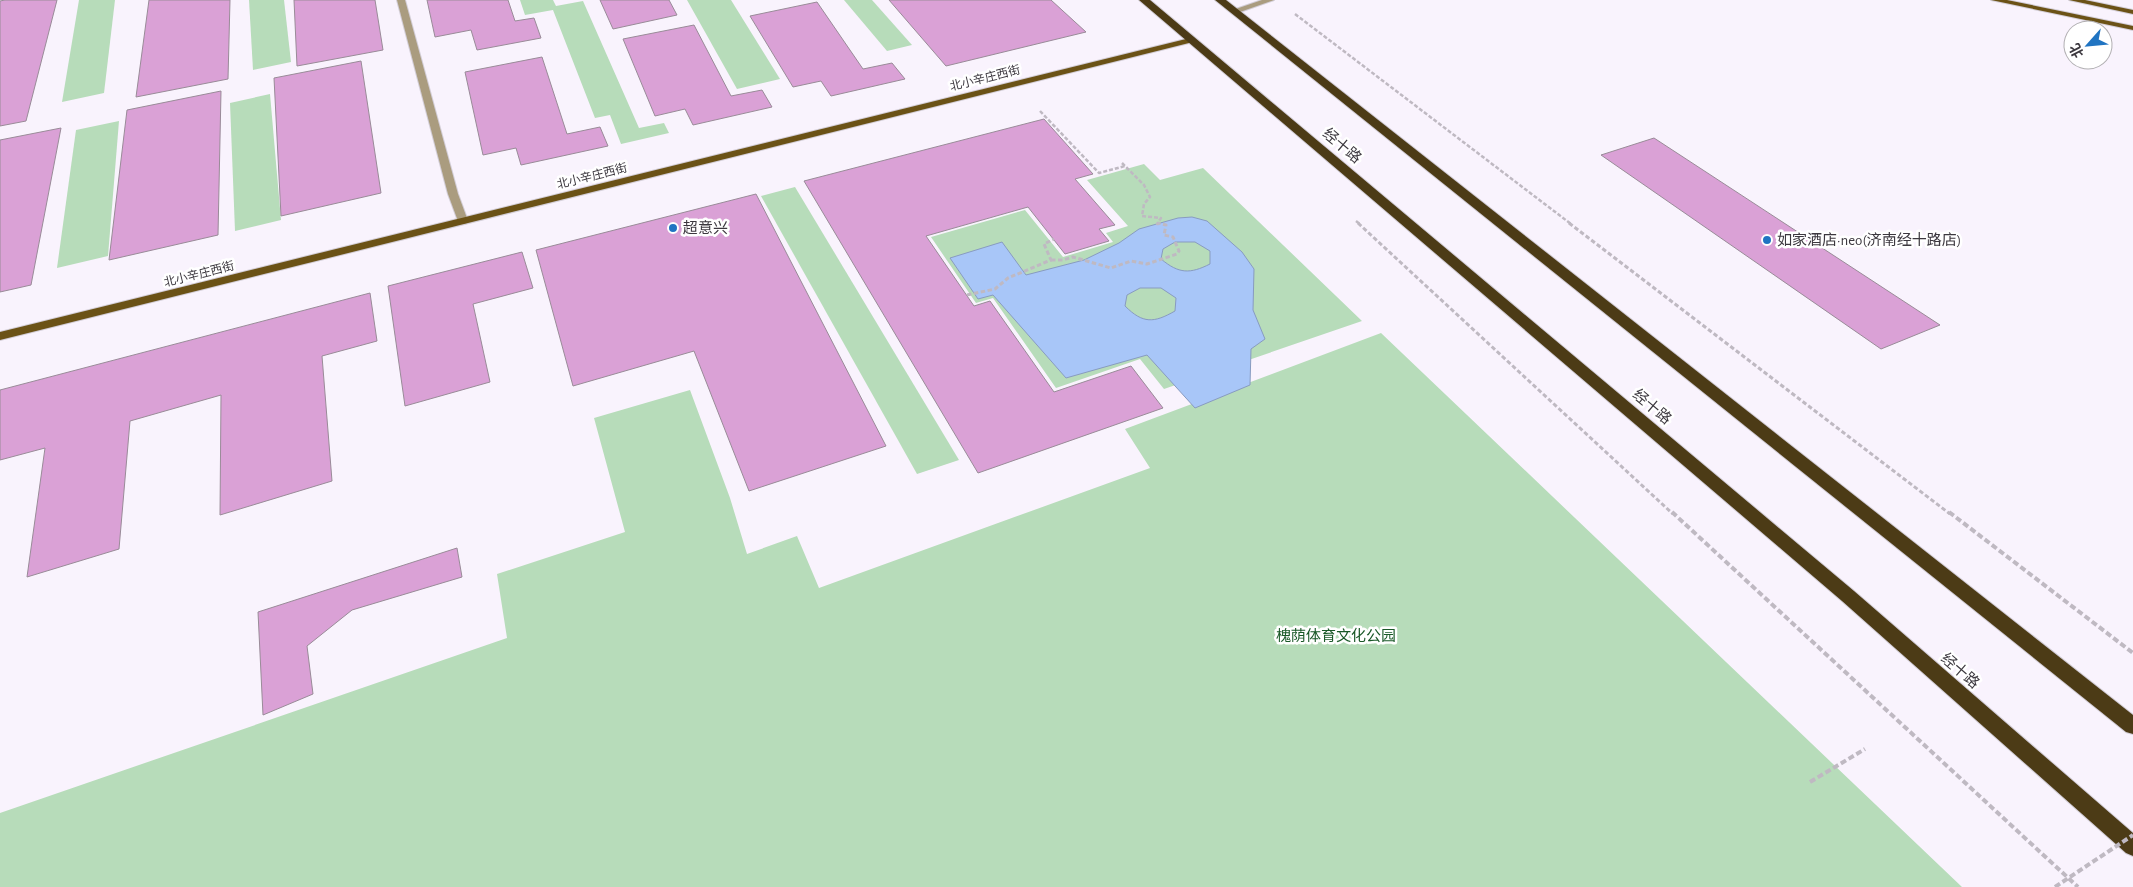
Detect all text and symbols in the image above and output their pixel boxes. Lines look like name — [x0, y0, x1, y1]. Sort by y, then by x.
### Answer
north arrow — [2063, 20, 2113, 70]
text: 北 — [2067, 41, 2087, 60]
street label: 北小辛庄西街 — [948, 62, 1021, 93]
street label: 经十路 — [1320, 125, 1365, 166]
street label: 北小辛庄西街 — [555, 160, 628, 191]
place label: 超意兴 — [683, 220, 728, 236]
marker: 超意兴 — [667, 222, 679, 234]
place label: 如家酒店·neo(济南经十路店) — [1777, 231, 1961, 248]
marker: 如家酒店·neo(济南经十路店) — [1761, 234, 1773, 246]
street label: 北小辛庄西街 — [162, 258, 235, 289]
street label: 经十路 — [1630, 386, 1675, 427]
park label: 槐荫体育文化公园 — [1276, 627, 1396, 644]
street label: 经十路 — [1938, 650, 1983, 691]

